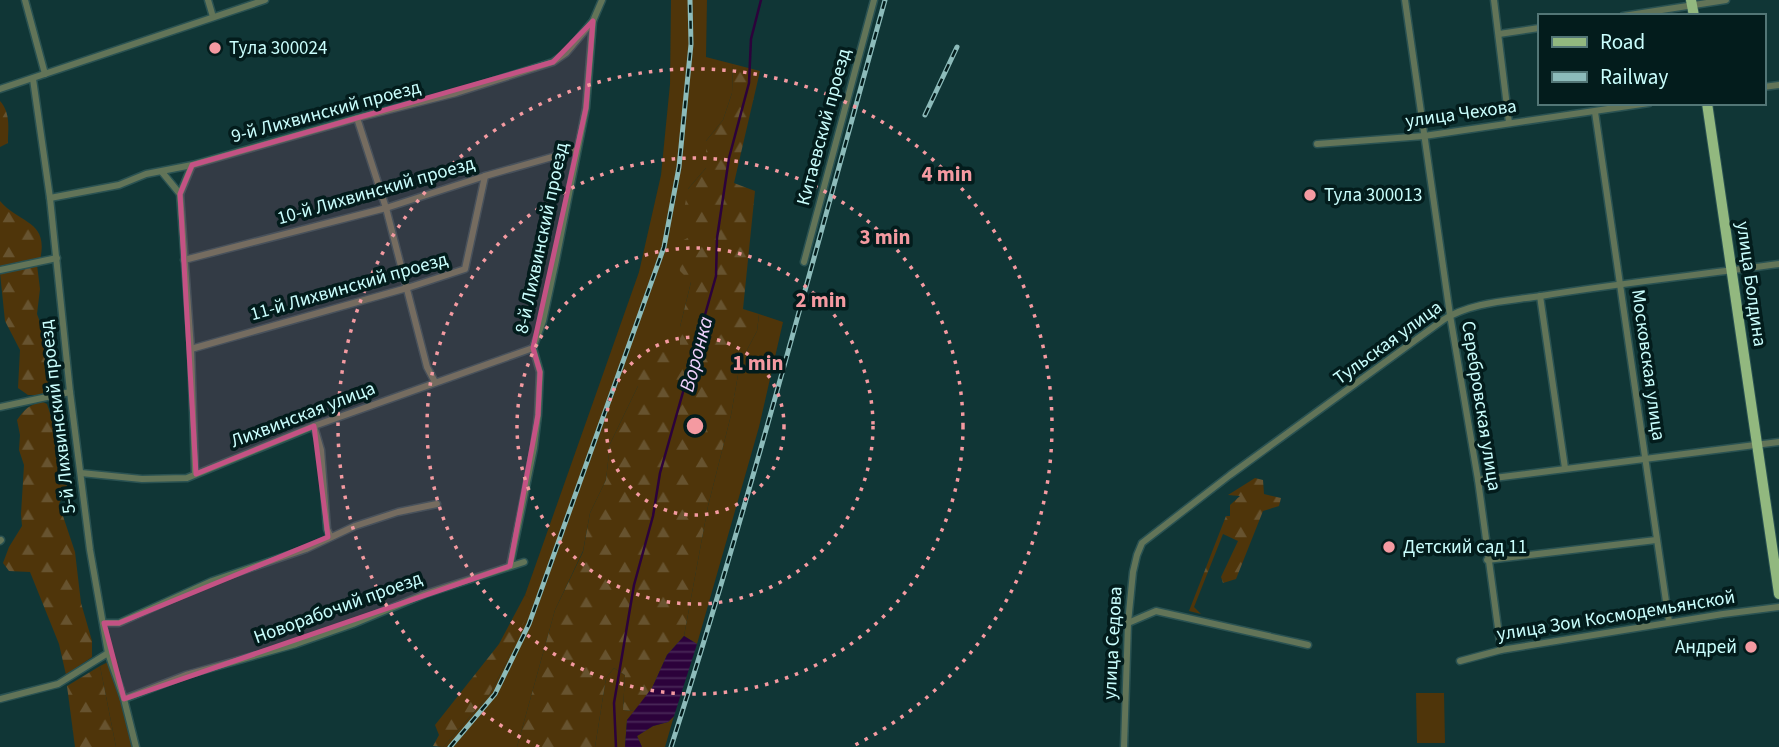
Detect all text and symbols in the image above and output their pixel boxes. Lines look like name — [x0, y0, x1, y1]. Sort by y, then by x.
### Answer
legend — [1538, 14, 1765, 105]
text: Road — [1600, 27, 1645, 57]
place label: Тула 300024 — [229, 35, 327, 62]
marker: Тула 300024 — [207, 40, 223, 56]
street label: Китаевский проезд — [790, 45, 858, 209]
text: Railway — [1600, 62, 1668, 92]
street label: 9-й Лихвинский проезд — [228, 74, 424, 150]
street label: улица Чехова — [1404, 93, 1518, 135]
street label: 8-й Лихвинский проезд — [509, 140, 575, 336]
street label: 10-й Лихвинский проезд — [274, 150, 478, 232]
text: 4 min — [921, 159, 973, 189]
place label: Тула 300013 — [1324, 182, 1422, 209]
marker: Тула 300013 — [1302, 187, 1318, 203]
street label: улица Болдина — [1729, 220, 1773, 348]
text: 3 min — [859, 222, 911, 252]
street label: 11-й Лихвинский проезд — [247, 246, 451, 328]
text: 2 min — [795, 285, 847, 315]
street label: Московская улица — [1624, 288, 1672, 442]
street label: Тульская улица — [1328, 294, 1448, 392]
water label: Воронка — [672, 313, 720, 395]
street label: 5-й Лихвинский проезд — [33, 319, 83, 515]
street label: Серебровская улица — [1454, 319, 1508, 493]
text: 1 min — [732, 348, 784, 378]
street label: Лихвинская улица — [227, 375, 379, 455]
centre of rings — [683, 414, 707, 438]
place label: Детский сад 11 — [1403, 534, 1527, 561]
marker: Детский сад 11 — [1381, 539, 1397, 555]
street label: Новорабочий проезд — [250, 565, 426, 651]
street label: улица Зои Космодемьянской — [1495, 584, 1737, 648]
street label: улица Седова — [1097, 586, 1129, 700]
place label: Андрей — [1675, 634, 1737, 661]
marker: Андрей — [1743, 639, 1759, 655]

